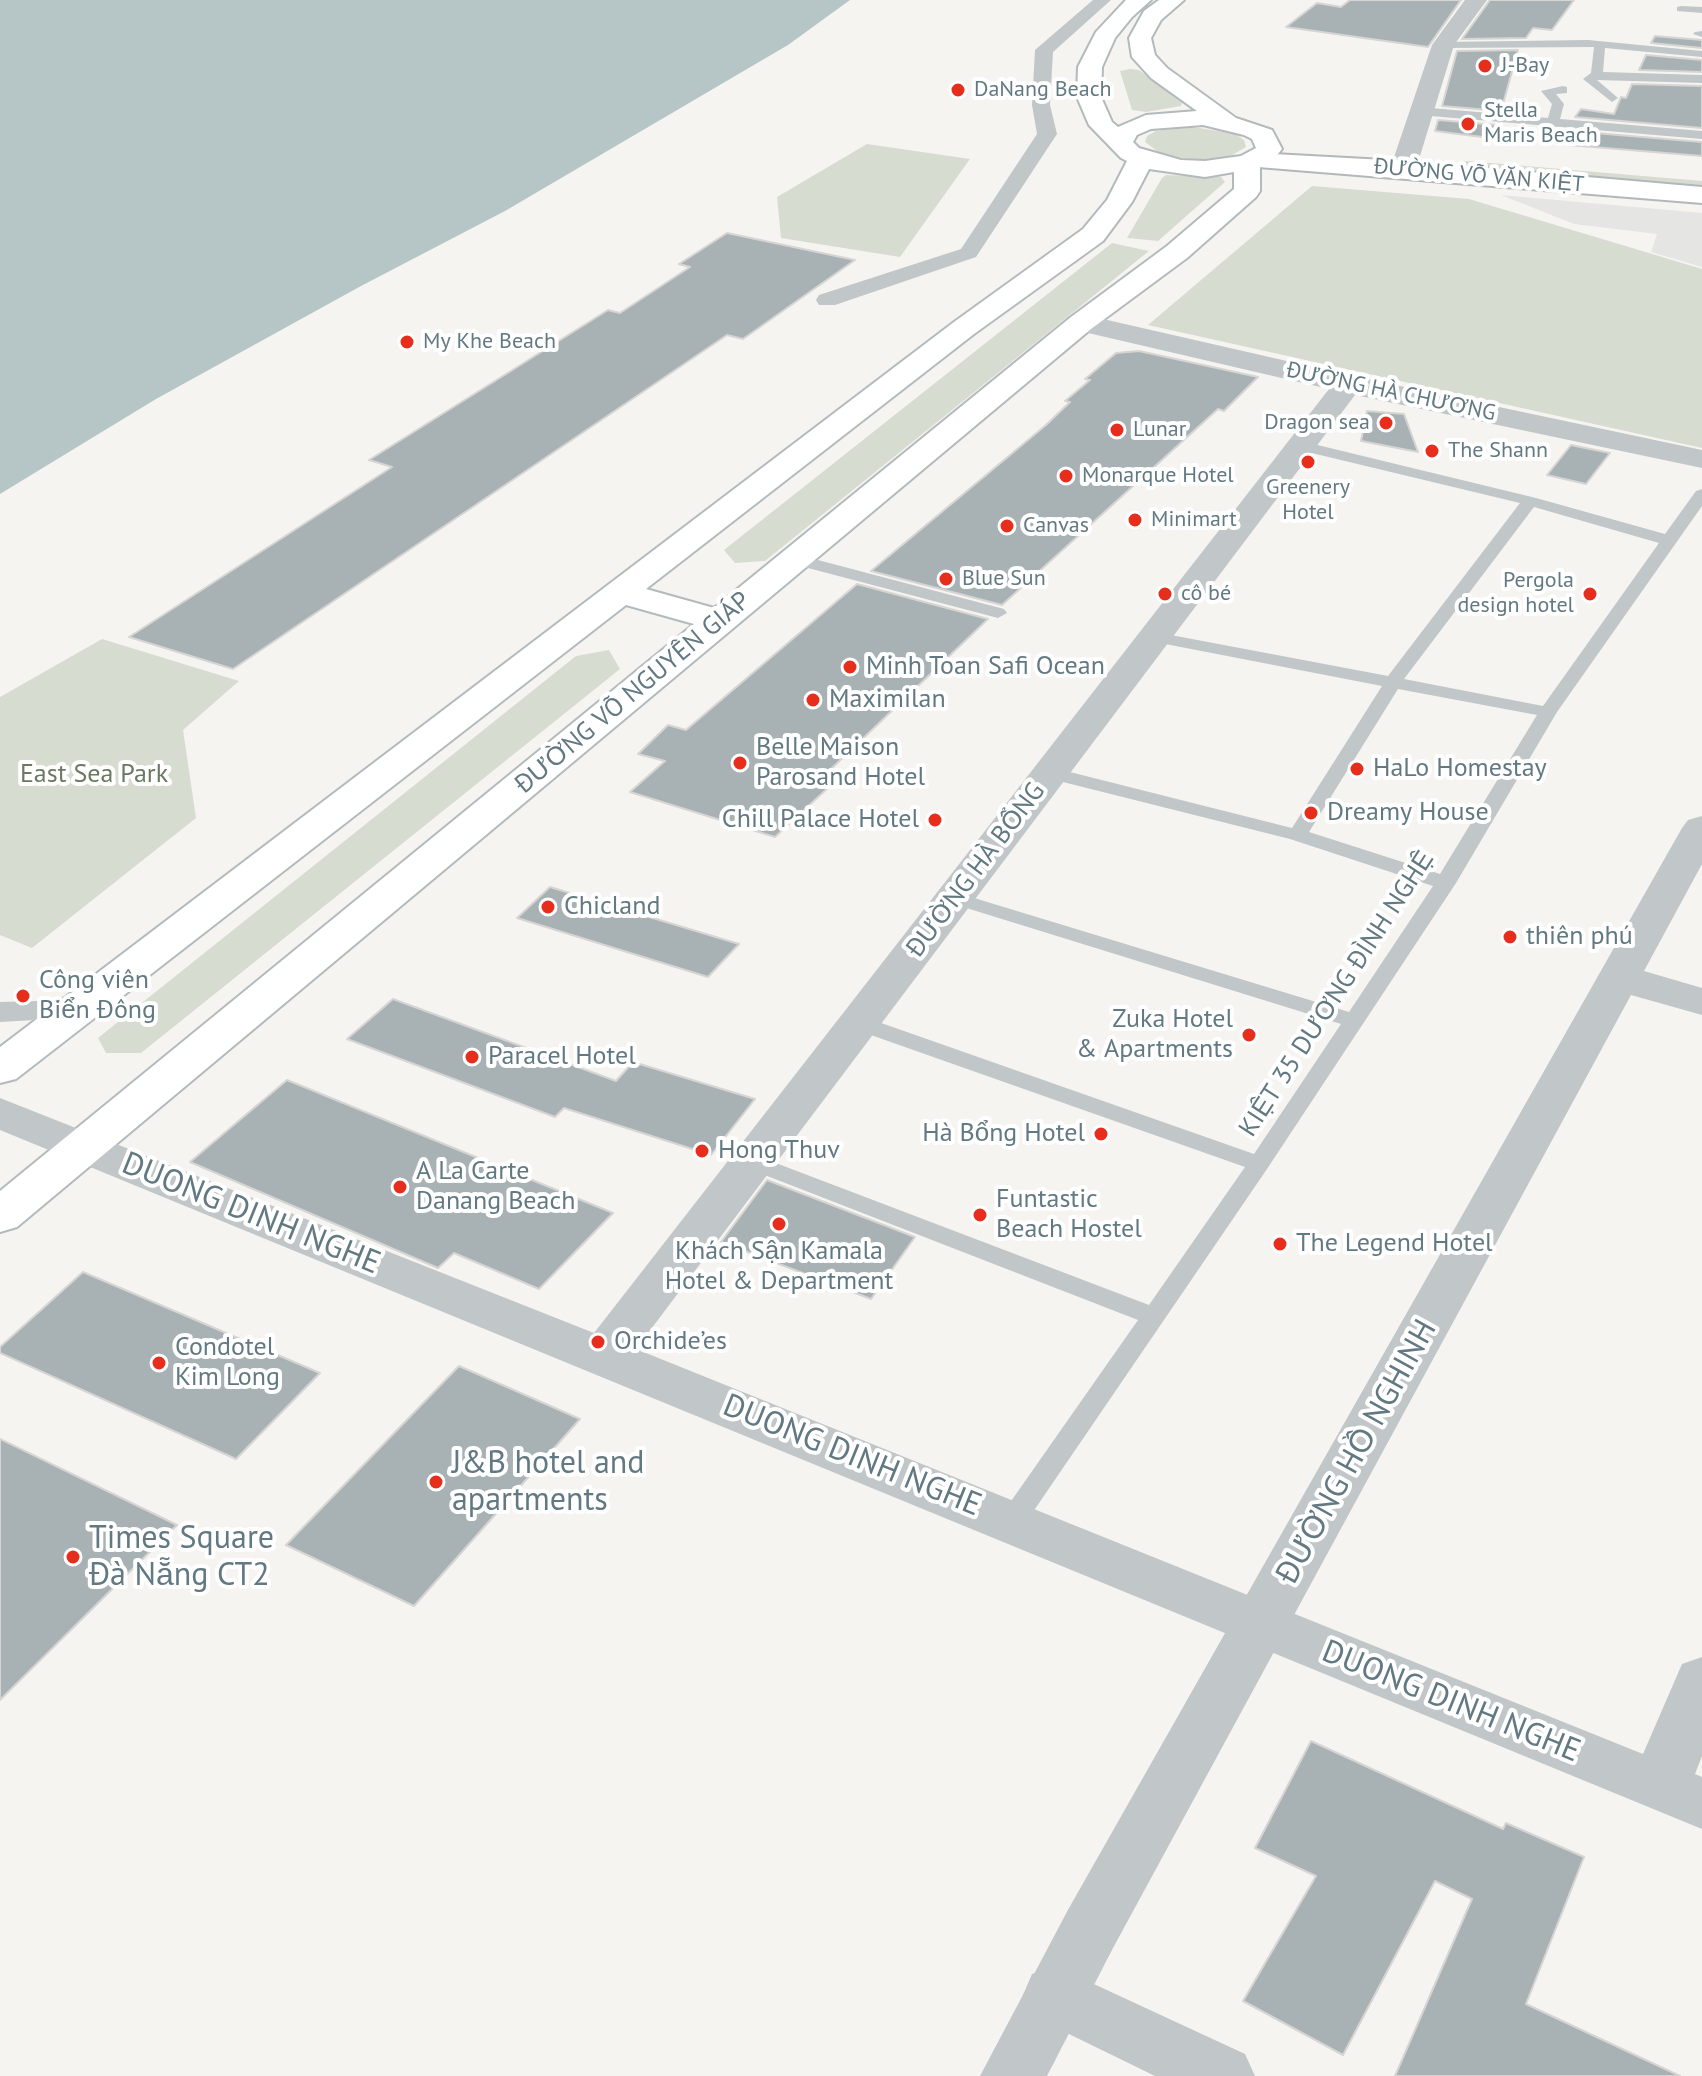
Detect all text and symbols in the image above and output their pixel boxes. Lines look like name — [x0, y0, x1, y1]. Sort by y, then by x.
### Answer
place label: J-Bay — [1501, 53, 1549, 79]
marker: J-Bay — [1476, 57, 1494, 75]
place label: DaNang Beach — [974, 77, 1112, 103]
marker: DaNang Beach — [949, 81, 967, 99]
place label: Stella Maris Beach — [1484, 98, 1598, 150]
marker: Stella Maris Beach — [1459, 115, 1477, 133]
street label: ĐƯỜNG VÕ VĂN KIỆT — [1373, 154, 1585, 198]
place label: My Khe Beach — [423, 329, 556, 355]
marker: My Khe Beach — [398, 333, 416, 351]
street label: ĐƯỜNG HÀ CHƯƠNG — [1284, 357, 1498, 427]
place label: Dragon sea — [1264, 410, 1370, 436]
marker: Dragon sea — [1377, 414, 1395, 432]
place label: Lunar — [1133, 417, 1186, 443]
marker: Lunar — [1108, 421, 1126, 439]
place label: The Shann — [1448, 438, 1548, 464]
marker: The Shann — [1423, 442, 1441, 460]
marker: Greenery Hotel — [1299, 453, 1317, 471]
place label: Monarque Hotel — [1082, 463, 1234, 489]
marker: Monarque Hotel — [1057, 467, 1075, 485]
place label: Greenery Hotel — [1266, 475, 1350, 526]
place label: Minimart — [1151, 507, 1237, 533]
marker: Minimart — [1126, 511, 1144, 529]
place label: Canvas — [1023, 513, 1089, 539]
marker: Canvas — [998, 517, 1016, 535]
place label: Blue Sun — [962, 566, 1046, 592]
place label: Pergola design hotel — [1457, 568, 1574, 620]
marker: Blue Sun — [937, 570, 955, 588]
place label: cô bé — [1181, 581, 1231, 607]
marker: cô bé — [1156, 585, 1174, 603]
marker: Pergola design hotel — [1581, 585, 1599, 603]
street label: ĐƯỜNG VÕ NGUYÊN GIÁP — [509, 586, 757, 800]
place label: Minh Toan Safi Ocean — [866, 651, 1105, 683]
marker: Minh Toan Safi Ocean — [841, 658, 859, 676]
place label: Maximilan — [829, 684, 946, 716]
marker: Maximilan — [804, 691, 822, 709]
place label: Belle Maison Parosand Hotel — [756, 732, 925, 794]
place label: HaLo Homestay — [1373, 753, 1547, 785]
marker: Belle Maison Parosand Hotel — [731, 754, 749, 772]
park label: East Sea Park — [20, 759, 168, 791]
marker: HaLo Homestay — [1348, 760, 1366, 778]
street label: ĐƯỜNG HÀ BỔNG — [900, 777, 1052, 963]
place label: Dreamy House — [1327, 797, 1489, 829]
place label: Chill Palace Hotel — [722, 804, 919, 836]
marker: Dreamy House — [1302, 804, 1320, 822]
marker: Chill Palace Hotel — [926, 811, 944, 829]
street label: KIỆT 35 DƯƠNG ĐÌNH NGHỆ — [1233, 845, 1441, 1143]
place label: Chicland — [564, 891, 660, 923]
marker: Chicland — [539, 898, 557, 916]
place label: thiên phú — [1526, 921, 1633, 953]
marker: thiên phú — [1501, 928, 1519, 946]
place label: Công viên Biển Đông — [39, 965, 156, 1026]
marker: Công viên Biển Đông — [14, 987, 32, 1005]
place label: Zuka Hotel & Apartments — [1076, 1004, 1233, 1066]
marker: Zuka Hotel & Apartments — [1240, 1026, 1258, 1044]
place label: Paracel Hotel — [488, 1041, 636, 1073]
marker: Paracel Hotel — [463, 1048, 481, 1066]
place label: Hà Bổng Hotel — [922, 1118, 1085, 1150]
marker: Hà Bổng Hotel — [1092, 1125, 1110, 1143]
place label: Hong Thuv — [718, 1135, 840, 1167]
marker: Hong Thuv — [693, 1142, 711, 1160]
street label: DUONG DINH NGHE — [116, 1145, 386, 1283]
place label: A La Carte Danang Beach — [416, 1156, 575, 1218]
marker: A La Carte Danang Beach — [391, 1178, 409, 1196]
place label: Funtastic Beach Hostel — [996, 1184, 1142, 1246]
marker: Funtastic Beach Hostel — [971, 1206, 989, 1224]
marker: Khách Sận Kamala Hotel & Department — [770, 1215, 788, 1233]
place label: The Legend Hotel — [1296, 1228, 1493, 1260]
marker: The Legend Hotel — [1271, 1235, 1289, 1253]
place label: Khách Sận Kamala Hotel & Department — [665, 1236, 893, 1298]
street label: ĐƯỜNG HỒ NGHINH — [1269, 1314, 1445, 1590]
place label: Orchide’es — [614, 1326, 727, 1358]
place label: Condotel Kim Long — [175, 1332, 280, 1394]
marker: Orchide’es — [589, 1333, 607, 1351]
marker: Condotel Kim Long — [150, 1354, 168, 1372]
street label: DUONG DINH NGHE — [717, 1387, 987, 1525]
place label: J&B hotel and apartments — [452, 1445, 644, 1520]
marker: J&B hotel and apartments — [427, 1473, 445, 1491]
place label: Times Square Đà Nẵng CT2 — [89, 1520, 274, 1595]
marker: Times Square Đà Nẵng CT2 — [64, 1548, 82, 1566]
street label: DUONG DINH NGHE — [1316, 1633, 1586, 1771]

